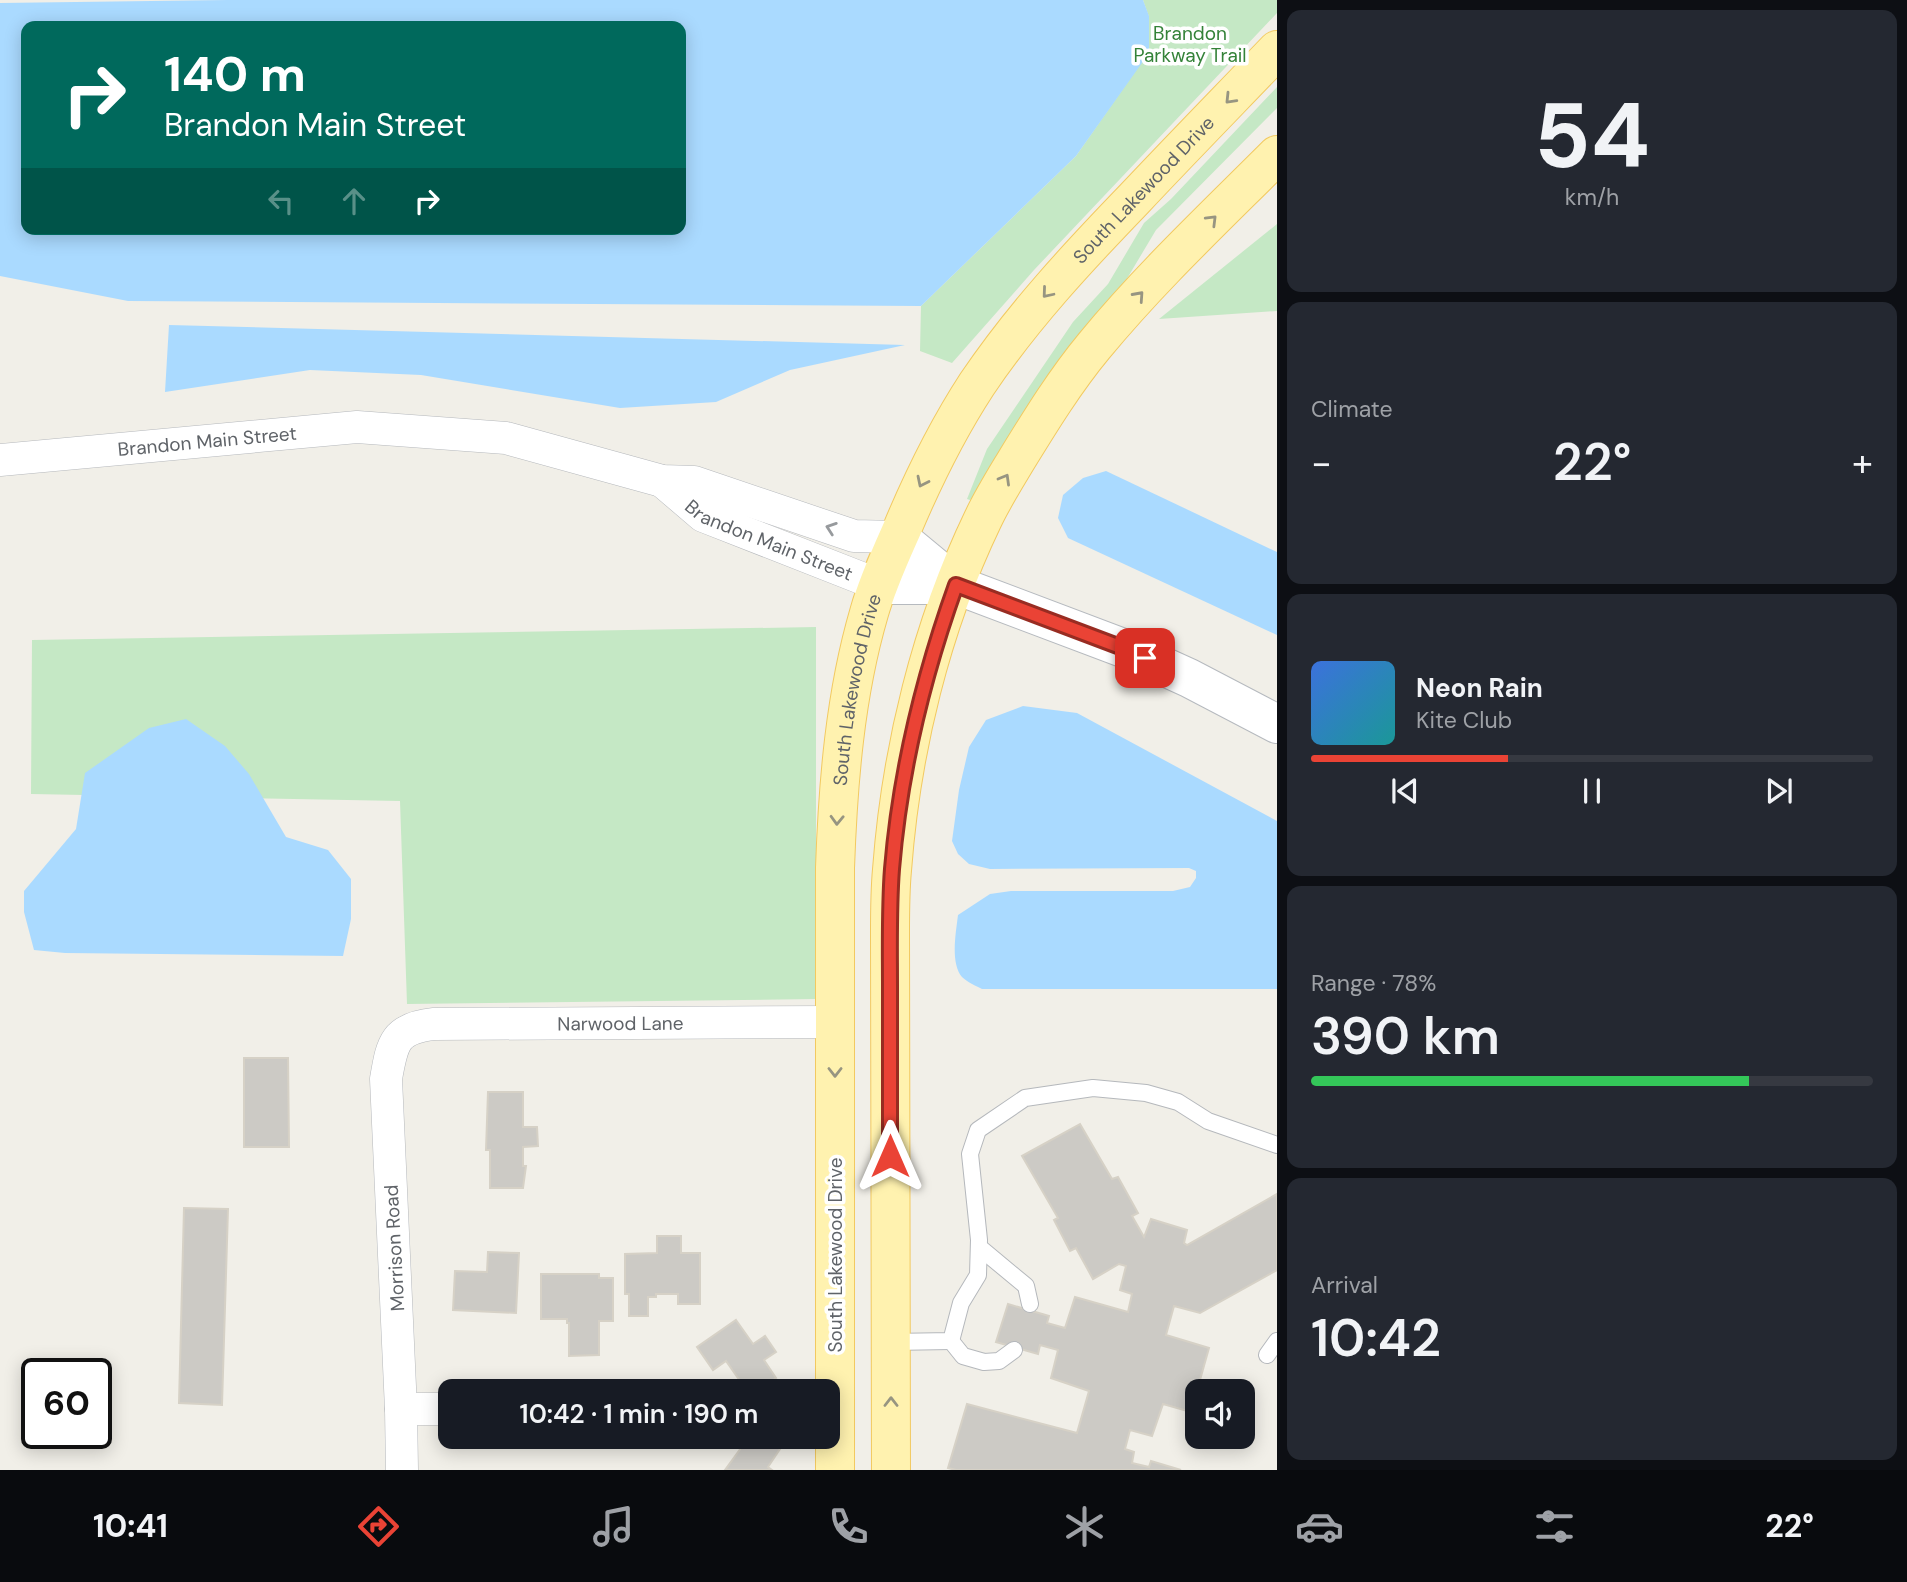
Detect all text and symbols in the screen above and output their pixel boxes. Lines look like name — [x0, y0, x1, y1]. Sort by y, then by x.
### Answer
park label: Brandon Parkway Trail — [1133, 21, 1247, 68]
text: 140 m — [164, 42, 306, 106]
icon: right — [49, 49, 140, 140]
text: 54 — [1534, 77, 1650, 195]
one-way arrow — [1225, 91, 1238, 104]
text: Brandon Main Street — [164, 104, 466, 146]
street label: South Lakewood Drive — [1067, 111, 1220, 269]
icon: left — [262, 182, 300, 220]
icon: ahead — [335, 182, 373, 220]
icon: right — [408, 182, 446, 220]
text: km/h — [1565, 182, 1619, 212]
one-way arrow — [1204, 215, 1217, 228]
one-way arrow — [1042, 285, 1055, 297]
one-way arrow — [1131, 291, 1143, 304]
text: Climate — [1311, 394, 1393, 424]
street label: Brandon Main Street — [117, 421, 298, 462]
text: 22° — [1553, 428, 1631, 496]
text: − — [1311, 438, 1332, 488]
text: + — [1852, 438, 1873, 488]
one-way arrow — [997, 474, 1010, 487]
one-way arrow — [917, 475, 931, 487]
street label: Brandon Main Street — [680, 494, 856, 586]
one-way arrow — [826, 522, 838, 536]
street label: South Lakewood Drive — [828, 591, 887, 787]
pin — [1115, 628, 1175, 688]
icon: arrive — [1126, 639, 1164, 677]
text: Neon Rain — [1416, 671, 1543, 705]
text: Kite Club — [1416, 705, 1512, 735]
icon: previous — [1386, 772, 1424, 810]
icon: pause — [1573, 772, 1611, 810]
icon: next — [1760, 772, 1798, 810]
one-way arrow — [829, 815, 844, 826]
text: Range · 78% — [1311, 968, 1436, 998]
text: 390 km — [1311, 1002, 1500, 1070]
street label: Narwood Lane — [557, 1011, 684, 1036]
one-way arrow — [827, 1068, 843, 1078]
position arrow — [853, 1119, 927, 1193]
street label: South Lakewood Drive — [823, 1158, 848, 1352]
street label: Morrison Road — [379, 1184, 410, 1312]
text: Arrival — [1311, 1270, 1378, 1300]
text: 10:42 — [1311, 1304, 1441, 1372]
speed limit sign: 60 — [21, 1358, 112, 1449]
map controls — [1185, 1379, 1255, 1449]
button: sound — [1185, 1379, 1255, 1449]
one-way arrow — [883, 1396, 899, 1407]
text: 10:42 · 1 min · 190 m — [520, 1397, 758, 1431]
icon: directions — [354, 1502, 403, 1551]
icon: music — [589, 1502, 638, 1551]
icon: phone — [824, 1502, 873, 1551]
icon: climate — [1060, 1502, 1109, 1551]
icon: car — [1295, 1502, 1344, 1551]
icon: filters — [1530, 1502, 1579, 1551]
text: 10:41 — [93, 1505, 168, 1547]
text: 22° — [1765, 1505, 1814, 1547]

